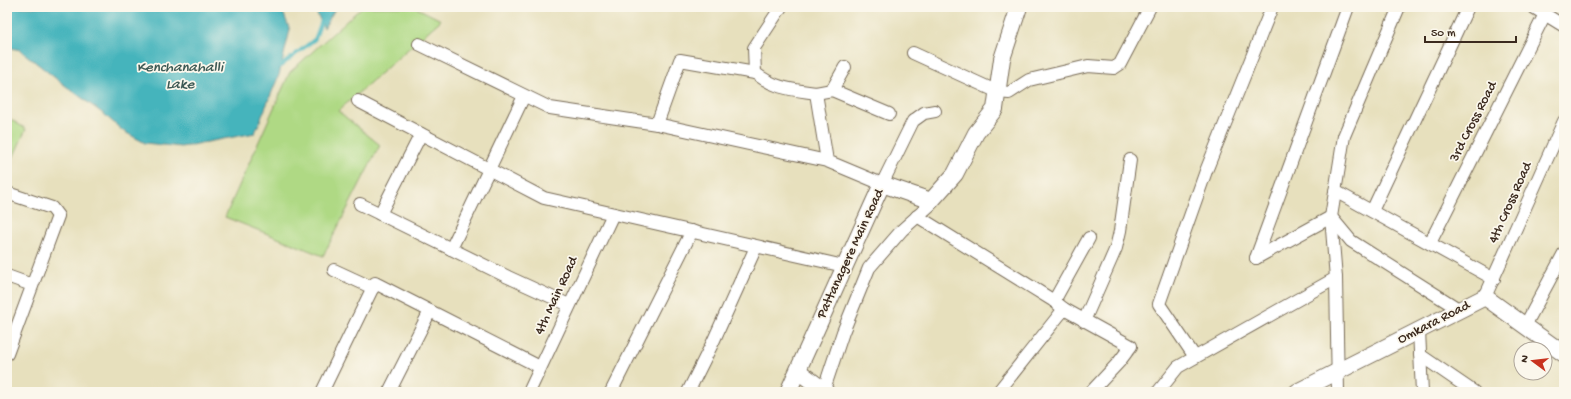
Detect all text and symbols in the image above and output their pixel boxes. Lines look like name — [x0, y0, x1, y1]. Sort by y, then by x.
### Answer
scale bar — [1425, 18, 1516, 44]
text: 50 m — [1431, 27, 1456, 41]
water label: Kenchanahalli Lake — [137, 59, 225, 94]
street label: 3rd Cross Road — [1446, 77, 1502, 166]
street label: 4th Cross Road — [1486, 158, 1537, 246]
street label: Pattanagere Main Road — [813, 185, 889, 322]
street label: 4th Main Road — [531, 253, 583, 338]
street label: Omkara Road — [1395, 297, 1475, 349]
north arrow — [1513, 341, 1553, 381]
text: N — [1519, 354, 1532, 364]

